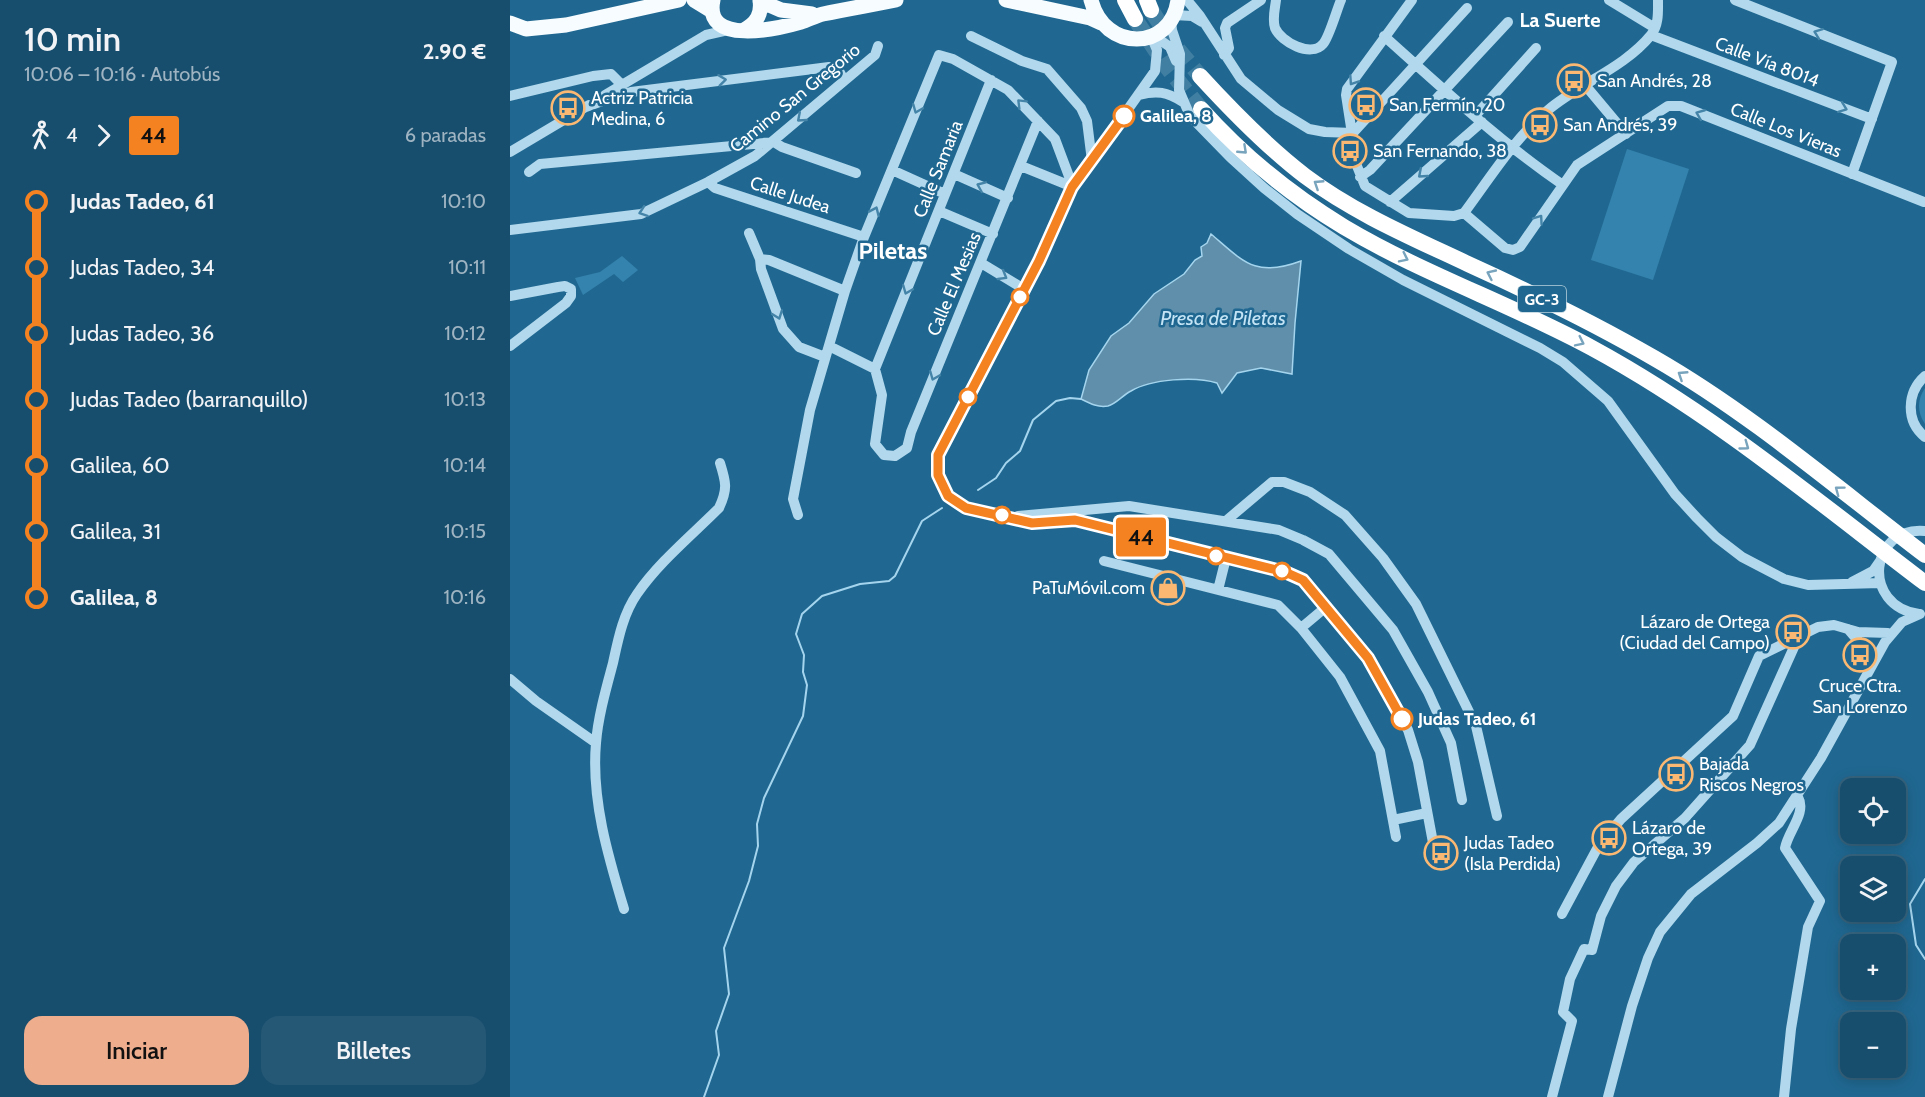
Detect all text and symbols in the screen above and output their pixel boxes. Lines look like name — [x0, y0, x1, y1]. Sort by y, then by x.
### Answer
district label: La Suerte — [1519, 8, 1601, 32]
text: 10 min — [24, 19, 121, 59]
one-way arrow — [1814, 28, 1824, 41]
street label: Calle Vía 8014 — [1712, 32, 1822, 92]
text: 2.90 € — [423, 38, 486, 65]
street label: Camino San Gregorio — [725, 39, 865, 157]
text: 10:06 – 10:16 · Autobús — [24, 62, 220, 86]
bus stop icon: San Andrés, 28 — [1556, 63, 1592, 99]
place label: San Andrés, 28 — [1597, 70, 1712, 92]
one-way arrow — [718, 74, 727, 87]
one-way arrow — [1349, 74, 1360, 85]
place label: Actriz Patricia Medina, 6 — [591, 87, 693, 130]
bus stop icon: San Fermín, 20 — [1348, 87, 1384, 123]
bus stop icon: Actriz Patricia Medina, 6 — [550, 90, 586, 126]
place label: San Fermín, 20 — [1389, 94, 1505, 116]
street label: Calle Los Vieras — [1727, 98, 1845, 162]
one-way arrow — [1017, 100, 1028, 110]
one-way arrow — [1837, 101, 1848, 113]
one-way arrow — [912, 103, 924, 114]
marker: Galilea, 8 — [1113, 105, 1135, 127]
place label: Galilea, 8 — [1140, 105, 1212, 127]
bus stop icon: San Andrés, 39 — [1522, 107, 1558, 143]
one-way arrow — [1695, 109, 1706, 121]
one-way arrow — [797, 111, 807, 122]
place label: San Andrés, 39 — [1563, 114, 1677, 136]
street label: Calle Samaria — [908, 117, 968, 221]
icon: walk — [24, 119, 57, 152]
icon: forward — [87, 119, 120, 152]
text: 4 — [66, 123, 78, 147]
text: 44 — [141, 123, 167, 148]
text: 6 paradas — [405, 123, 486, 147]
bus stop icon: San Fernando, 38 — [1332, 133, 1368, 169]
place label: San Fernando, 38 — [1373, 140, 1507, 162]
one-way arrow — [1235, 143, 1246, 154]
one-way arrow — [1418, 167, 1429, 178]
street label: Calle Judea — [747, 172, 833, 218]
one-way arrow — [1314, 180, 1324, 192]
one-way arrow — [976, 181, 987, 193]
text: Judas Tadeo, 61 — [70, 188, 215, 215]
text: 10:10 — [441, 189, 486, 213]
one-way arrow — [638, 205, 649, 218]
one-way arrow — [868, 206, 880, 217]
one-way arrow — [1532, 215, 1543, 226]
street label: Calle El Mesias — [922, 229, 986, 339]
district label: Piletas — [859, 236, 927, 265]
one-way arrow — [1398, 251, 1409, 263]
text: Judas Tadeo, 34 — [70, 254, 215, 281]
text: 10:11 — [448, 255, 486, 279]
one-way arrow — [997, 269, 1007, 280]
one-way arrow — [1486, 270, 1497, 282]
one-way arrow — [902, 284, 914, 295]
road number: GC-3 — [1518, 286, 1566, 312]
unlabelled marker — [1011, 288, 1029, 306]
water label: Presa de Piletas — [1160, 306, 1286, 330]
one-way arrow — [770, 309, 783, 320]
text: Judas Tadeo, 36 — [70, 320, 214, 347]
text: 10:12 — [444, 321, 486, 345]
one-way arrow — [1574, 335, 1585, 347]
one-way arrow — [929, 369, 941, 380]
one-way arrow — [1677, 372, 1688, 383]
text: Judas Tadeo (barranquillo) — [70, 386, 308, 413]
text: 10:13 — [444, 387, 486, 411]
unlabelled marker — [959, 388, 977, 406]
one-way arrow — [1738, 439, 1749, 450]
text: Galilea, 60 — [70, 452, 170, 479]
text: 10:14 — [443, 453, 486, 477]
one-way arrow — [1835, 486, 1846, 497]
unlabelled marker — [993, 506, 1011, 524]
text: Galilea, 31 — [70, 518, 161, 545]
line badge: 44 — [1114, 518, 1168, 556]
text: 10:15 — [444, 519, 486, 543]
text: 44 — [1128, 525, 1154, 550]
unlabelled marker — [1207, 547, 1225, 565]
unlabelled marker — [1273, 562, 1291, 580]
shop icon: PaTuMóvil.com — [1150, 570, 1186, 606]
place label: PaTuMóvil.com — [1032, 577, 1145, 599]
text: Galilea, 8 — [70, 584, 158, 611]
text: 10:16 — [443, 585, 486, 609]
place label: Lázaro de Ortega (Ciudad del Campo) — [1619, 611, 1770, 654]
bus stop icon: Lázaro de Ortega (Ciudad del Campo) — [1775, 614, 1811, 650]
bus stop icon: Cruce Ctra. San Lorenzo — [1842, 637, 1878, 673]
place label: Cruce Ctra. San Lorenzo — [1813, 675, 1908, 718]
marker: Judas Tadeo, 61 — [1391, 708, 1413, 730]
place label: Judas Tadeo, 61 — [1417, 708, 1536, 730]
place label: Bajada Riscos Negros — [1699, 753, 1804, 796]
bus stop icon: Bajada Riscos Negros — [1658, 756, 1694, 792]
map controls — [1840, 778, 1906, 1078]
button: locate — [1840, 778, 1906, 844]
place label: Lázaro de Ortega, 39 — [1632, 817, 1712, 860]
bus stop icon: Lázaro de Ortega, 39 — [1591, 820, 1627, 856]
place label: Judas Tadeo (Isla Perdida) — [1463, 832, 1561, 875]
bus stop icon: Judas Tadeo (Isla Perdida) — [1423, 835, 1459, 871]
button: layers — [1840, 856, 1906, 922]
button: + — [1840, 934, 1906, 1000]
button: − — [1840, 1012, 1906, 1078]
button: Iniciar — [24, 1016, 249, 1085]
button: Billetes — [261, 1016, 486, 1085]

